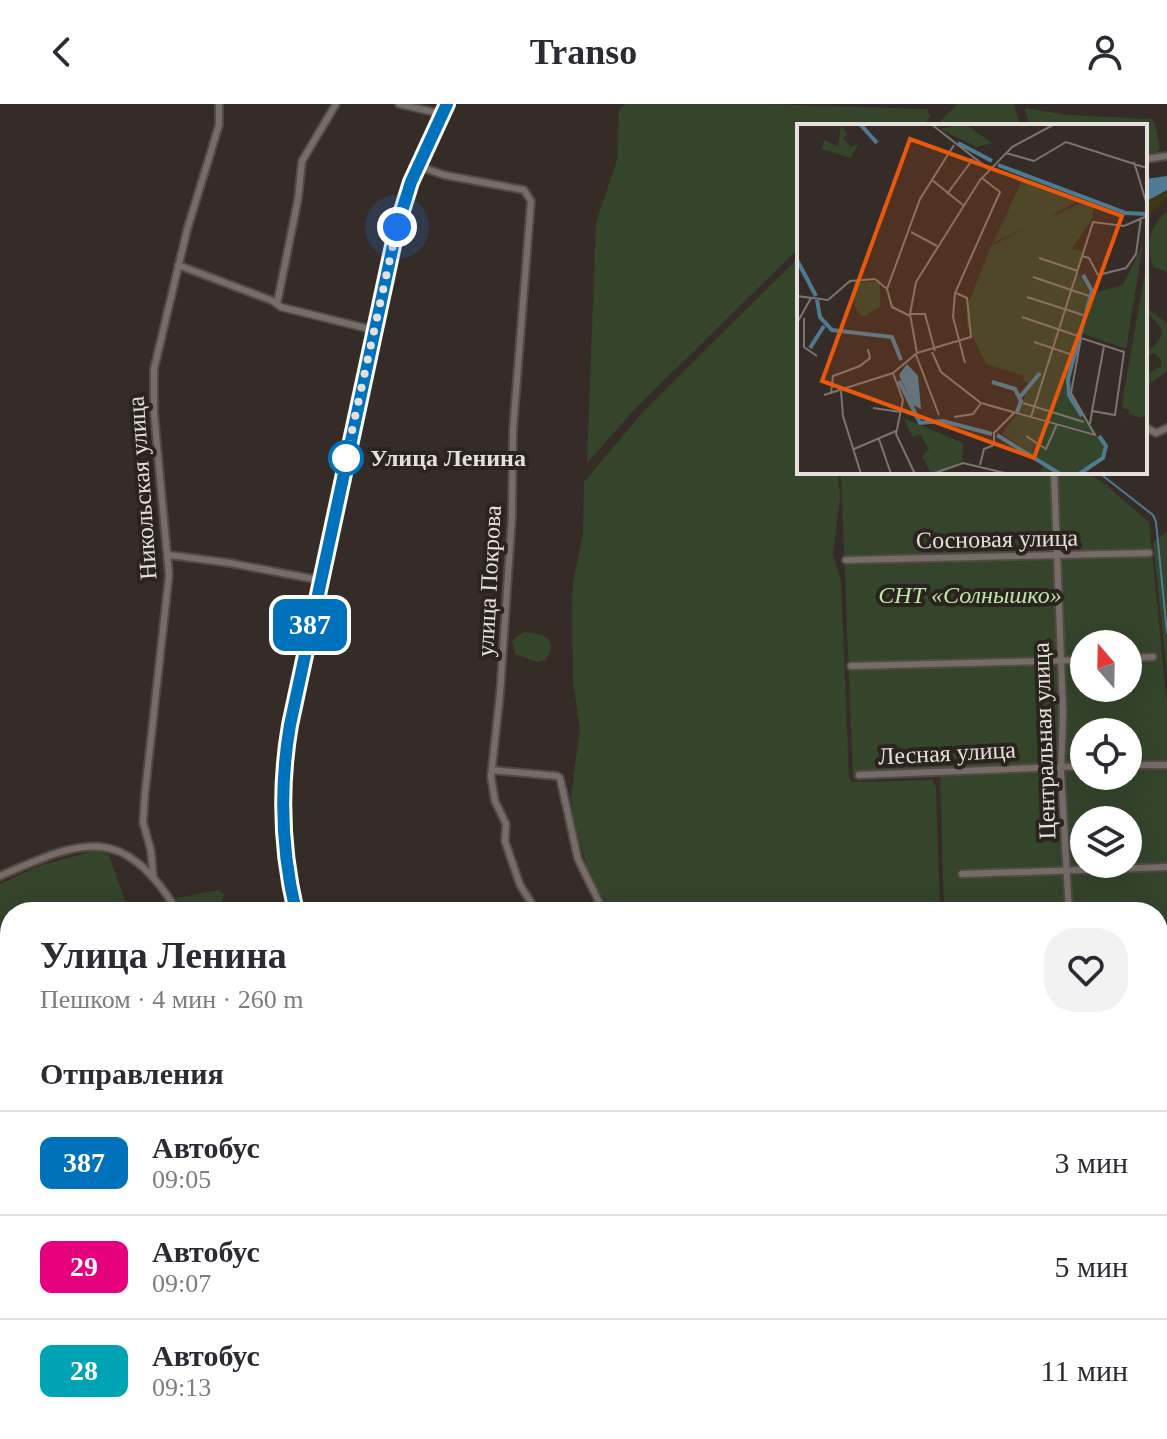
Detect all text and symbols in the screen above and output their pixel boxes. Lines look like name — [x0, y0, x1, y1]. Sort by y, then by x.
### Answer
icon: back — [40, 30, 84, 74]
icon: person — [1083, 30, 1127, 74]
text: Transo — [530, 32, 637, 72]
inset map — [797, 124, 1147, 474]
your location — [377, 207, 417, 247]
street label: Никольская улица — [123, 395, 161, 581]
marker: Улица Ленина — [329, 441, 363, 475]
place label: Улица Ленина — [370, 445, 526, 471]
street label: улица Покрова — [472, 504, 506, 658]
street label: Сосновая улица — [916, 525, 1079, 553]
park label: СНТ «Солнышко» — [878, 582, 1062, 608]
line badge: 387 — [264, 599, 356, 651]
text: 387 — [289, 609, 331, 640]
north arrow — [1070, 630, 1142, 702]
map controls — [1070, 630, 1142, 878]
street label: Центральная улица — [1028, 642, 1060, 840]
button: locate — [1070, 718, 1142, 790]
street label: Лесная улица — [878, 736, 1017, 770]
button: layers — [1070, 806, 1142, 878]
button: heart — [1044, 928, 1128, 1012]
text: Улица Ленина — [40, 934, 287, 976]
text: Пешком · 4 мин · 260 m — [40, 985, 303, 1014]
text: Отправления — [40, 1057, 224, 1090]
text: Автобус — [152, 1131, 260, 1164]
text: 3 мин — [1054, 1146, 1128, 1179]
text: 387 — [63, 1147, 105, 1178]
text: 09:05 — [152, 1165, 211, 1194]
text: Автобус — [152, 1235, 260, 1268]
text: 5 мин — [1054, 1250, 1128, 1283]
text: 29 — [70, 1251, 98, 1282]
text: 09:07 — [152, 1269, 211, 1298]
text: Автобус — [152, 1339, 260, 1372]
text: 11 мин — [1041, 1354, 1128, 1387]
text: 28 — [70, 1355, 98, 1386]
text: 09:13 — [152, 1373, 211, 1402]

